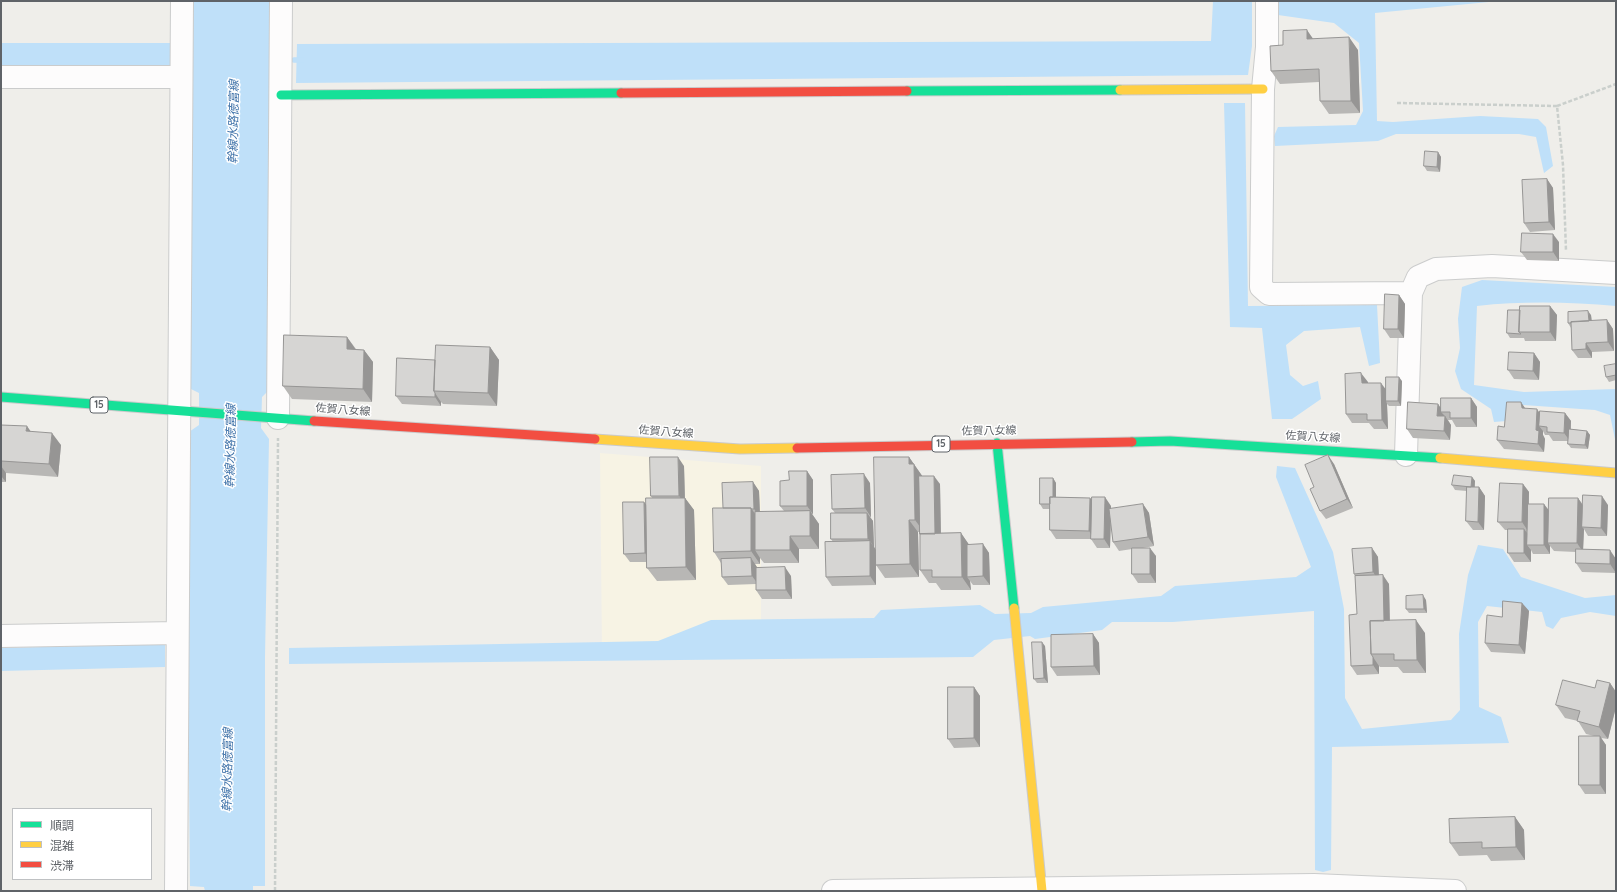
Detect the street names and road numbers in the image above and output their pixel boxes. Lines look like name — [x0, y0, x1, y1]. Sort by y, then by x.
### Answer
road number: 15 — [90, 397, 108, 413]
street label: 佐賀八女線 — [315, 401, 371, 419]
street label: 佐賀八女線 — [638, 423, 694, 441]
street label: 佐賀八女線 — [961, 424, 1017, 438]
street label: 佐賀八女線 — [1285, 429, 1341, 445]
road number: 15 — [932, 436, 950, 452]

